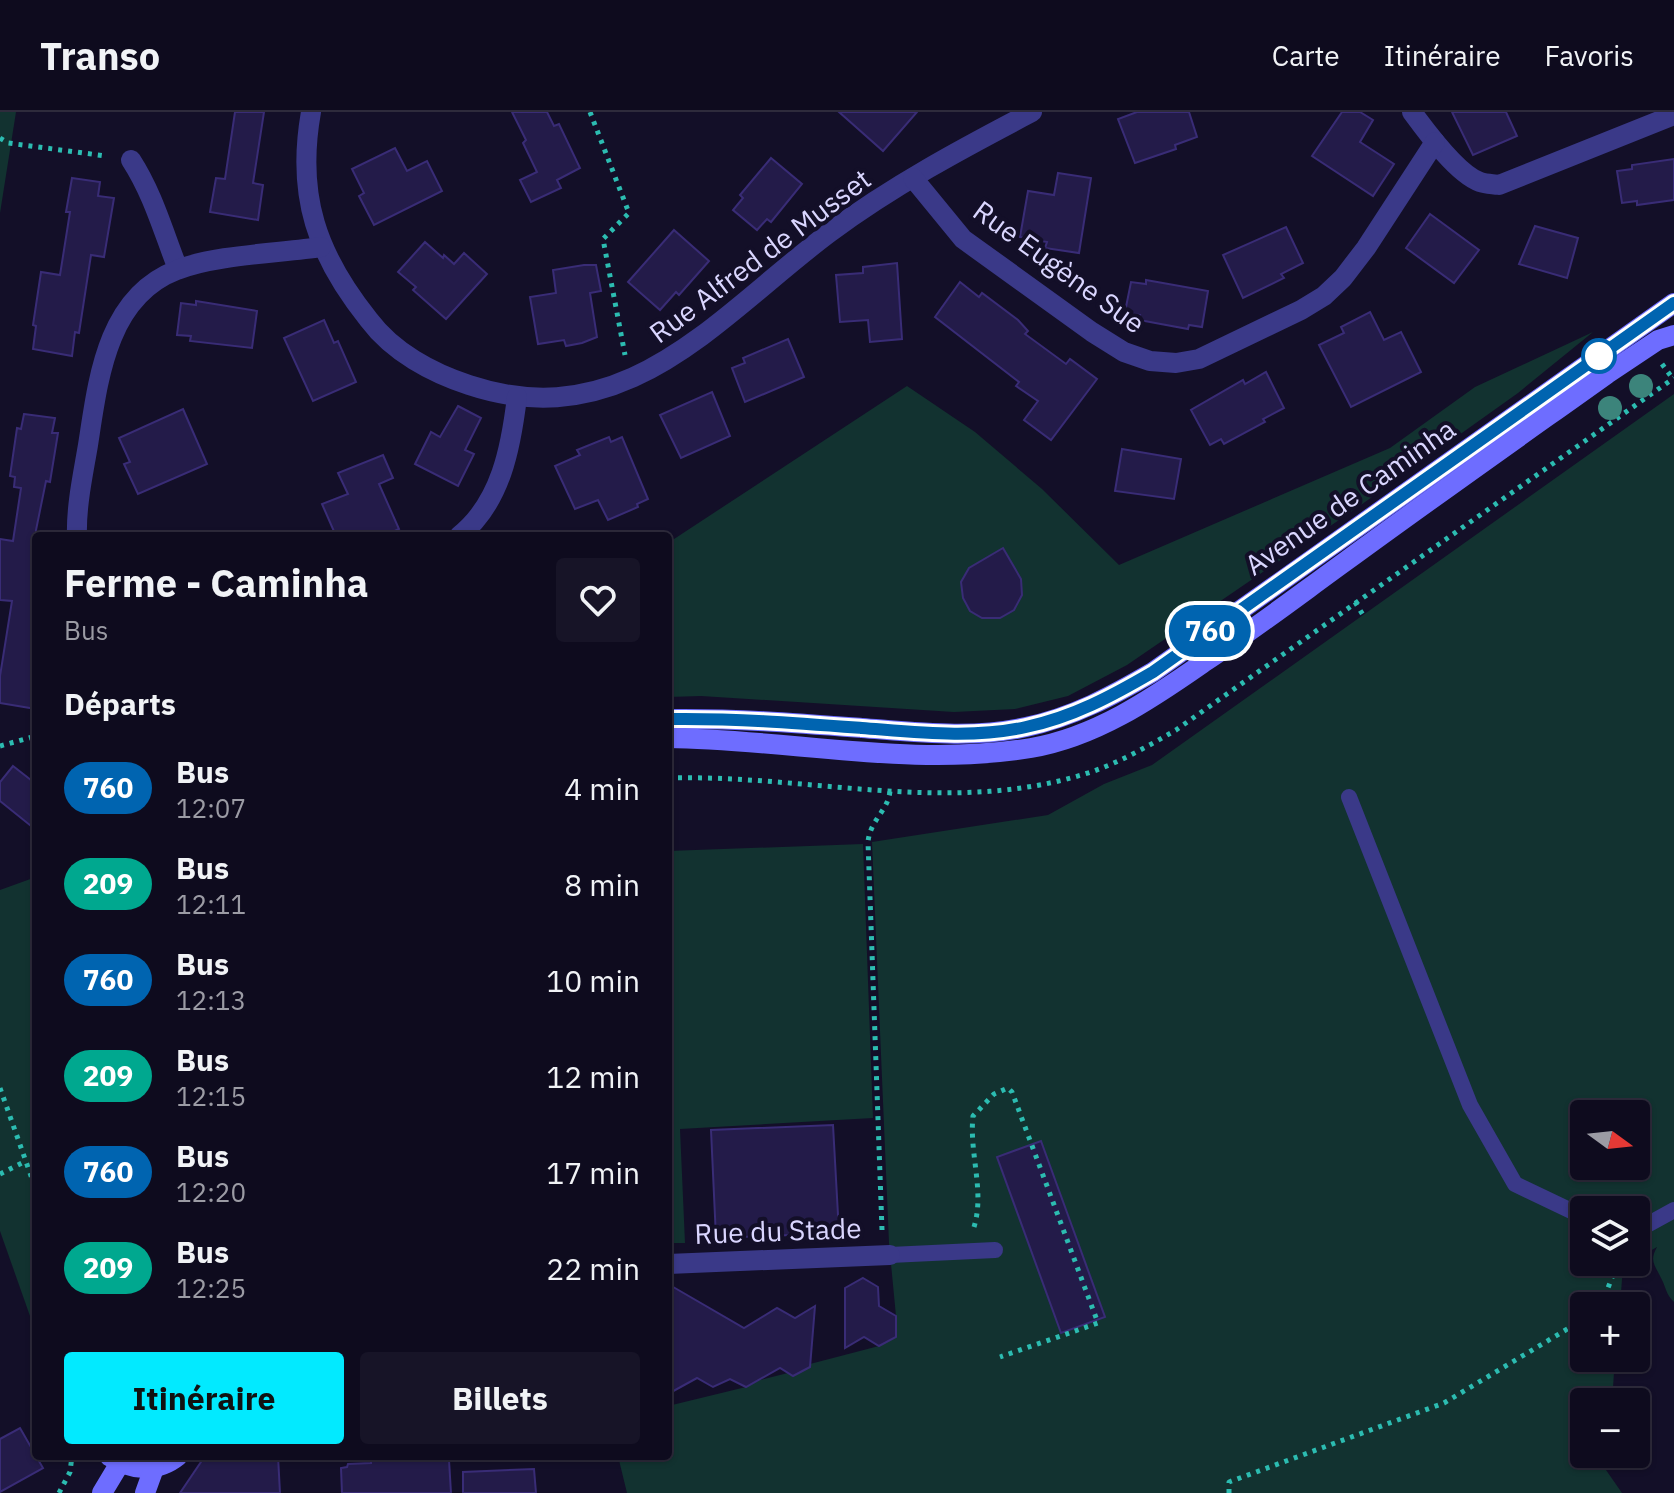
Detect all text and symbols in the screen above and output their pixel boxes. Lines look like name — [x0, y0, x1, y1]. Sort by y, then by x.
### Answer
text: Transo — [40, 31, 160, 80]
text: Carte — [1272, 37, 1340, 74]
text: Itinéraire — [1384, 37, 1501, 74]
text: Favoris — [1545, 37, 1634, 74]
street label: Rue Alfred de Musset — [642, 160, 878, 351]
street label: Rue Eugène Sue — [966, 192, 1152, 341]
unlabelled marker — [1582, 339, 1616, 373]
street label: Avenue de Caminha — [1237, 410, 1462, 583]
text: Ferme - Caminha — [64, 558, 368, 607]
button: heart — [556, 558, 640, 642]
line badge: 760 — [1164, 605, 1256, 657]
text: 760 — [1185, 612, 1235, 649]
text: Bus — [64, 613, 108, 647]
text: Départs — [64, 684, 176, 723]
text: Bus — [176, 752, 229, 791]
text: 760 — [83, 769, 133, 806]
text: 4 min — [564, 769, 640, 808]
text: 12:07 — [176, 791, 246, 825]
text: Bus — [176, 848, 229, 887]
text: 209 — [83, 865, 133, 902]
text: 8 min — [564, 865, 640, 904]
text: 12:11 — [176, 887, 246, 921]
text: Bus — [176, 944, 229, 983]
text: 760 — [83, 961, 133, 998]
text: 10 min — [546, 961, 640, 1000]
text: 12:13 — [176, 983, 246, 1017]
text: Bus — [176, 1040, 229, 1079]
text: 209 — [83, 1057, 133, 1094]
text: 12 min — [546, 1057, 640, 1096]
text: 12:15 — [176, 1079, 246, 1113]
north arrow — [1570, 1100, 1650, 1180]
map controls — [1570, 1100, 1650, 1468]
text: Bus — [176, 1136, 229, 1175]
text: 760 — [83, 1153, 133, 1190]
text: 17 min — [546, 1153, 640, 1192]
text: 12:20 — [176, 1175, 246, 1209]
button: layers — [1570, 1196, 1650, 1276]
street label: Rue du Stade — [694, 1209, 862, 1252]
text: Bus — [176, 1232, 229, 1271]
text: 209 — [83, 1249, 133, 1286]
text: 22 min — [546, 1249, 640, 1288]
text: 12:25 — [176, 1271, 246, 1305]
button: + — [1570, 1292, 1650, 1372]
button: Itinéraire — [64, 1352, 344, 1444]
button: Billets — [360, 1352, 640, 1444]
button: − — [1570, 1388, 1650, 1468]

